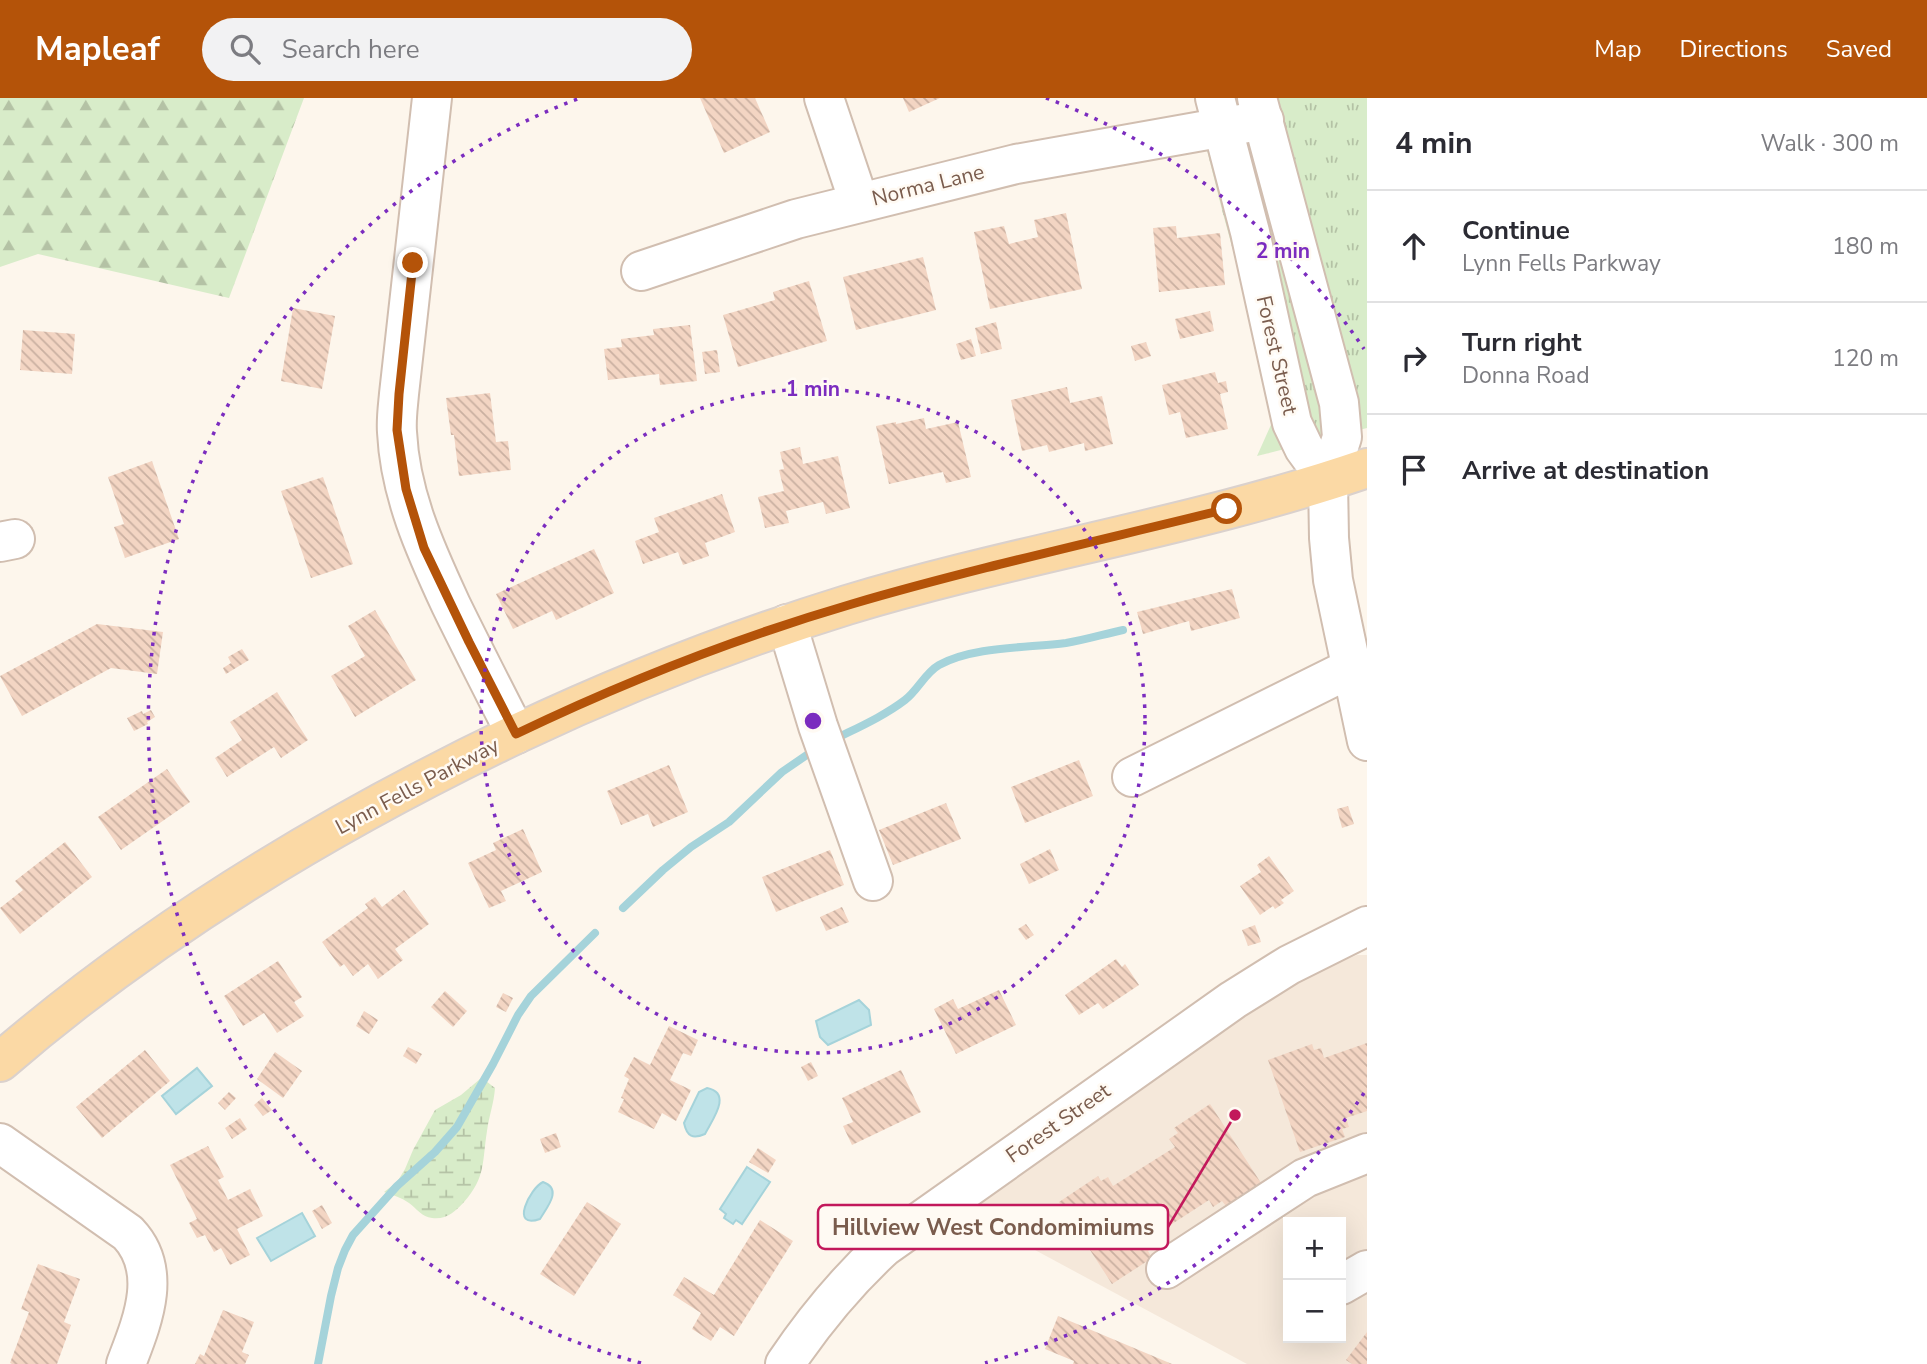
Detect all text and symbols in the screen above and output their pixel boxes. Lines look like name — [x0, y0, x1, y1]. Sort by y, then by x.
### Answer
search box — [202, 18, 692, 81]
text: Mapleaf — [35, 27, 160, 72]
icon: search — [226, 30, 264, 68]
text: Search here — [282, 32, 420, 67]
text: Map — [1594, 33, 1641, 65]
text: Directions — [1679, 33, 1788, 65]
text: Saved — [1826, 33, 1892, 65]
text: 4 min — [1395, 123, 1473, 164]
text: Walk · 300 m — [1760, 128, 1899, 159]
street label: Norma Lane — [869, 158, 987, 212]
text: Continue — [1462, 213, 1570, 248]
icon: ahead — [1395, 227, 1433, 265]
text: 180 m — [1832, 231, 1899, 262]
text: 2 min — [1256, 237, 1310, 265]
route end — [397, 247, 428, 278]
text: Lynn Fells Parkway — [1462, 248, 1661, 279]
street label: Forest Street — [1250, 293, 1304, 418]
text: Turn right — [1462, 325, 1581, 360]
icon: right — [1395, 339, 1433, 377]
text: 120 m — [1832, 343, 1899, 374]
text: Donna Road — [1462, 360, 1590, 391]
text: 1 min — [786, 375, 840, 403]
icon: arrive — [1395, 451, 1433, 489]
text: Arrive at destination — [1462, 453, 1709, 488]
route start — [1211, 493, 1242, 524]
centre of rings — [801, 709, 825, 733]
street label: Lynn Fells Parkway — [330, 731, 504, 841]
street label: Forest Street — [1000, 1076, 1116, 1169]
callout: Hillview West Condomimiums — [818, 1205, 1168, 1249]
text: Hillview West Condomimiums — [832, 1212, 1154, 1243]
map controls — [1283, 1217, 1346, 1343]
button: + — [1283, 1217, 1346, 1280]
button: − — [1283, 1280, 1346, 1343]

